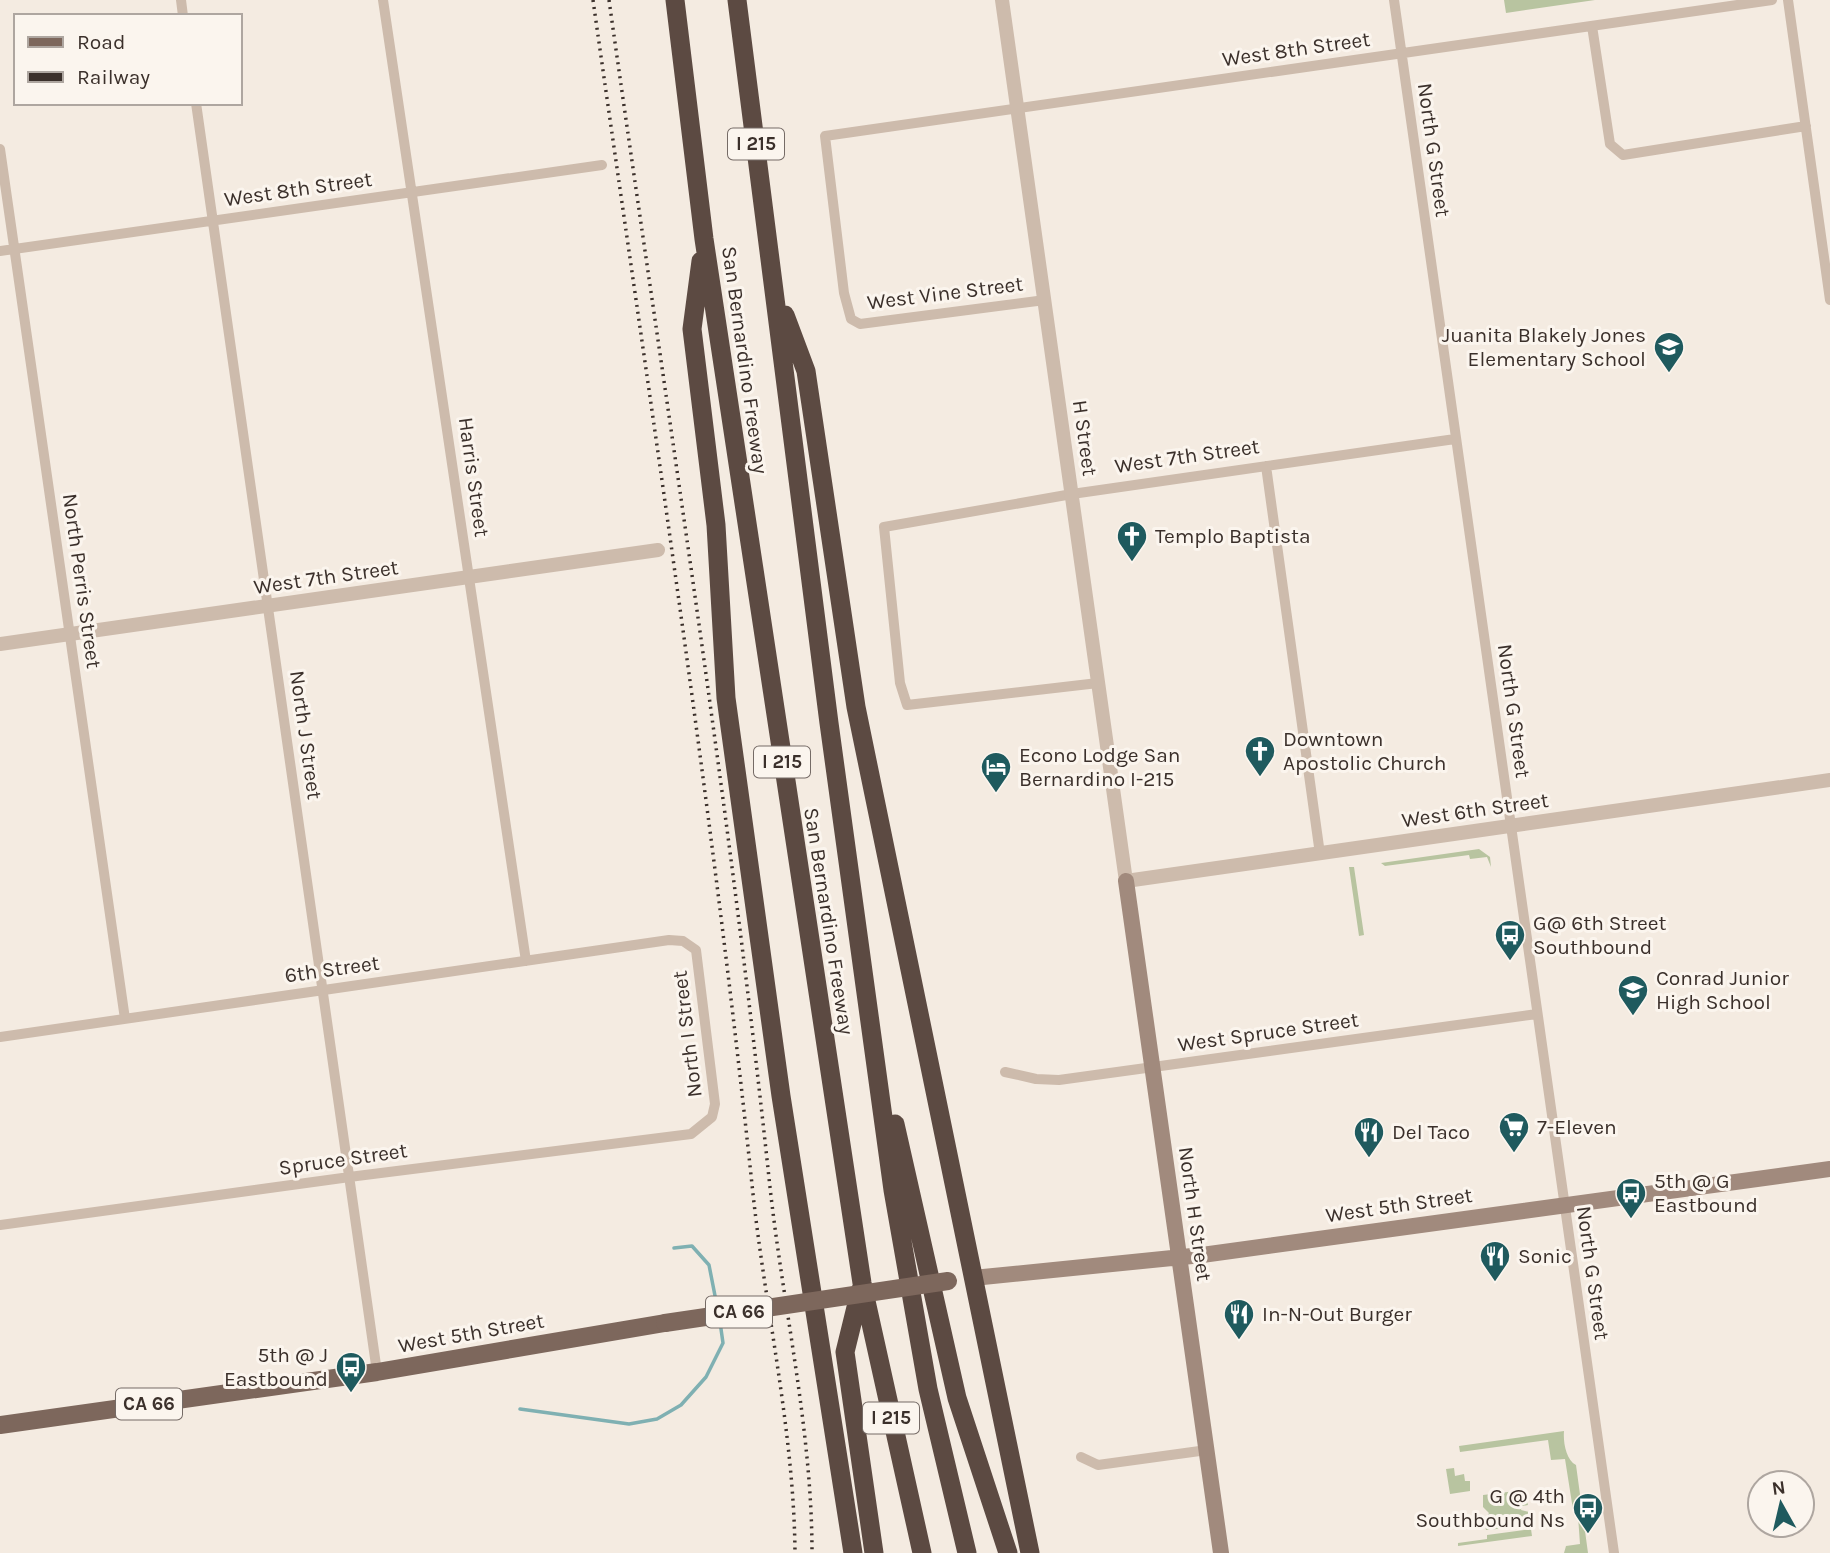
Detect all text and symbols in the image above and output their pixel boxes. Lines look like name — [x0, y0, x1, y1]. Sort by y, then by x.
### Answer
legend — [14, 14, 242, 105]
street label: West 8th Street — [1221, 27, 1371, 71]
text: Road — [77, 30, 125, 54]
text: Railway — [77, 65, 150, 89]
street label: North G Street — [1413, 81, 1455, 219]
road number: I 215 — [728, 128, 784, 160]
street label: West 8th Street — [223, 167, 373, 211]
street label: San Bernardino Freeway — [717, 245, 773, 476]
street label: West Vine Street — [866, 272, 1024, 314]
place label: Juanita Blakely Jones Elementary School — [1442, 323, 1646, 371]
school or university icon: Juanita Blakely Jones Elementary School — [1652, 330, 1686, 374]
street label: H Street — [1068, 398, 1102, 478]
street label: Harris Street — [454, 416, 494, 539]
street label: West 7th Street — [1113, 434, 1261, 478]
street label: North Perris Street — [58, 492, 106, 670]
church icon: Templo Baptista — [1115, 519, 1149, 563]
place label: Templo Baptista — [1155, 524, 1311, 548]
street label: West 7th Street — [252, 555, 400, 599]
street label: North G Street — [1493, 642, 1535, 780]
street label: North J Street — [285, 669, 327, 801]
place label: Downtown Apostolic Church — [1283, 727, 1447, 775]
church icon: Downtown Apostolic Church — [1243, 734, 1277, 778]
place label: Econo Lodge San Bernardino I-215 — [1019, 743, 1181, 791]
road number: I 215 — [754, 747, 810, 778]
hotel icon: Econo Lodge San Bernardino I-215 — [979, 750, 1013, 794]
street label: West 6th Street — [1400, 788, 1550, 832]
street label: San Bernardino Freeway — [799, 806, 859, 1037]
place label: G@ 6th Street Southbound — [1533, 911, 1667, 959]
bus stop icon: G@ 6th Street Southbound — [1493, 918, 1527, 962]
street label: 6th Street — [283, 950, 381, 988]
place label: Conrad Junior High School — [1656, 966, 1789, 1014]
street label: North I Street — [667, 969, 707, 1099]
school or university icon: Conrad Junior High School — [1616, 973, 1650, 1017]
street label: West Spruce Street — [1176, 1007, 1360, 1057]
supermarket icon: 7-Eleven — [1497, 1110, 1531, 1154]
restaurant icon: Del Taco — [1352, 1115, 1386, 1159]
place label: 7-Eleven — [1537, 1115, 1617, 1139]
place label: Del Taco — [1392, 1120, 1470, 1144]
street label: Spruce Street — [277, 1138, 409, 1180]
street label: North H Street — [1174, 1145, 1216, 1283]
place label: 5th @ G Eastbound — [1654, 1169, 1758, 1217]
bus stop icon: 5th @ G Eastbound — [1614, 1176, 1648, 1220]
street label: West 5th Street — [1324, 1183, 1474, 1227]
street label: North G Street — [1572, 1204, 1614, 1342]
restaurant icon: Sonic — [1478, 1239, 1512, 1283]
place label: Sonic — [1518, 1244, 1572, 1268]
road number: CA 66 — [706, 1296, 772, 1328]
restaurant icon: In-N-Out Burger — [1222, 1297, 1256, 1341]
place label: In-N-Out Burger — [1262, 1302, 1412, 1326]
street label: West 5th Street — [396, 1308, 546, 1358]
place label: 5th @ J Eastbound — [224, 1343, 328, 1391]
bus stop icon: 5th @ J Eastbound — [334, 1350, 368, 1394]
road number: CA 66 — [116, 1388, 182, 1420]
road number: I 215 — [863, 1402, 919, 1434]
north arrow — [1746, 1469, 1816, 1539]
text: N — [1770, 1476, 1787, 1500]
place label: G @ 4th Southbound Ns — [1415, 1484, 1565, 1532]
bus stop icon: G @ 4th Southbound Ns — [1571, 1491, 1605, 1535]

